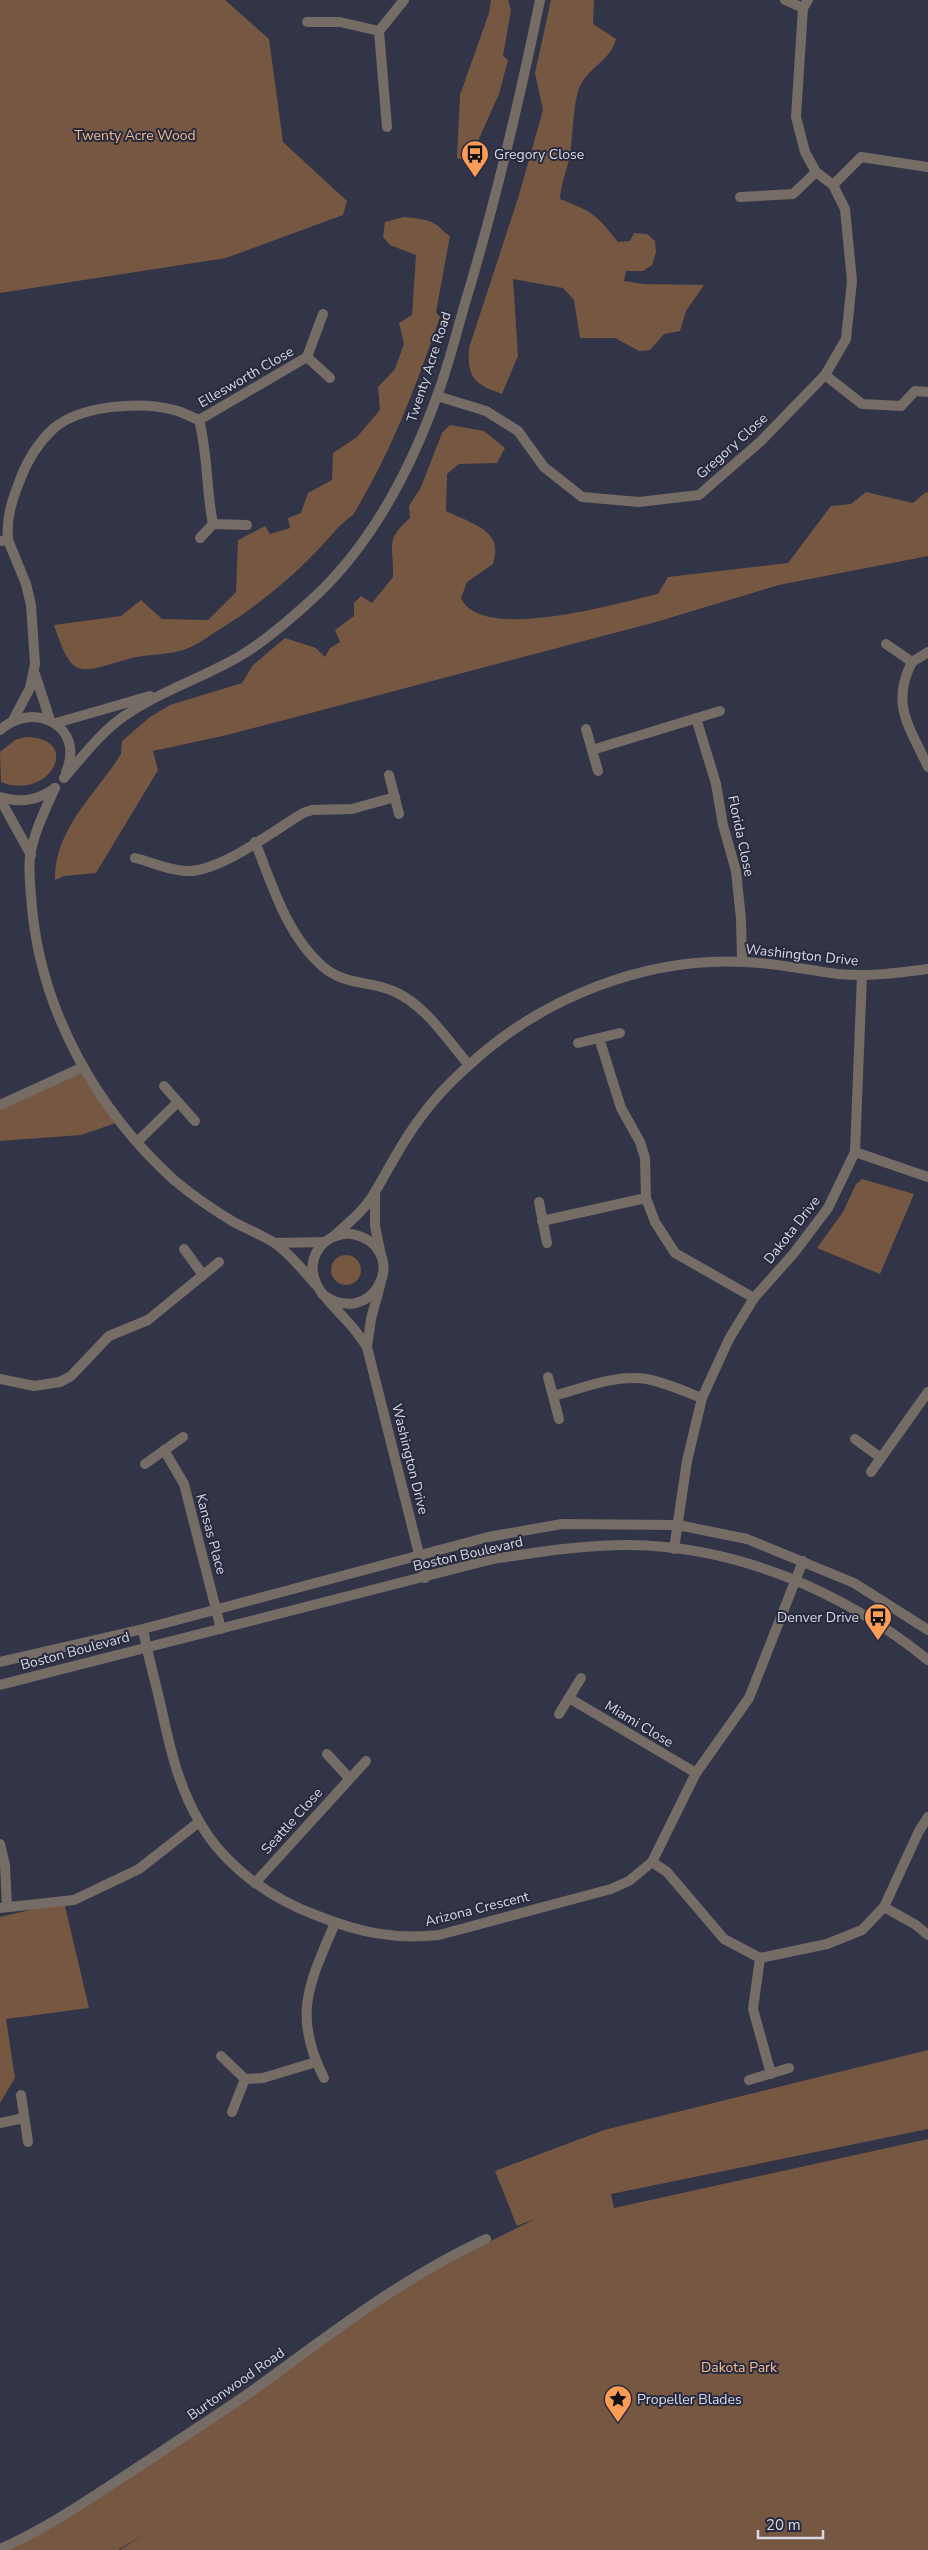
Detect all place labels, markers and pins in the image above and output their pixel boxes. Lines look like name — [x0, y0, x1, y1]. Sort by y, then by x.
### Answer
bus stop icon: Gregory Close — [460, 139, 490, 178]
place label: Gregory Close — [494, 145, 584, 164]
bus stop icon: Denver Drive — [863, 1602, 893, 1641]
place label: Denver Drive — [777, 1608, 859, 1627]
place icon: Propeller Blades — [603, 2384, 633, 2423]
place label: Propeller Blades — [637, 2390, 742, 2409]

